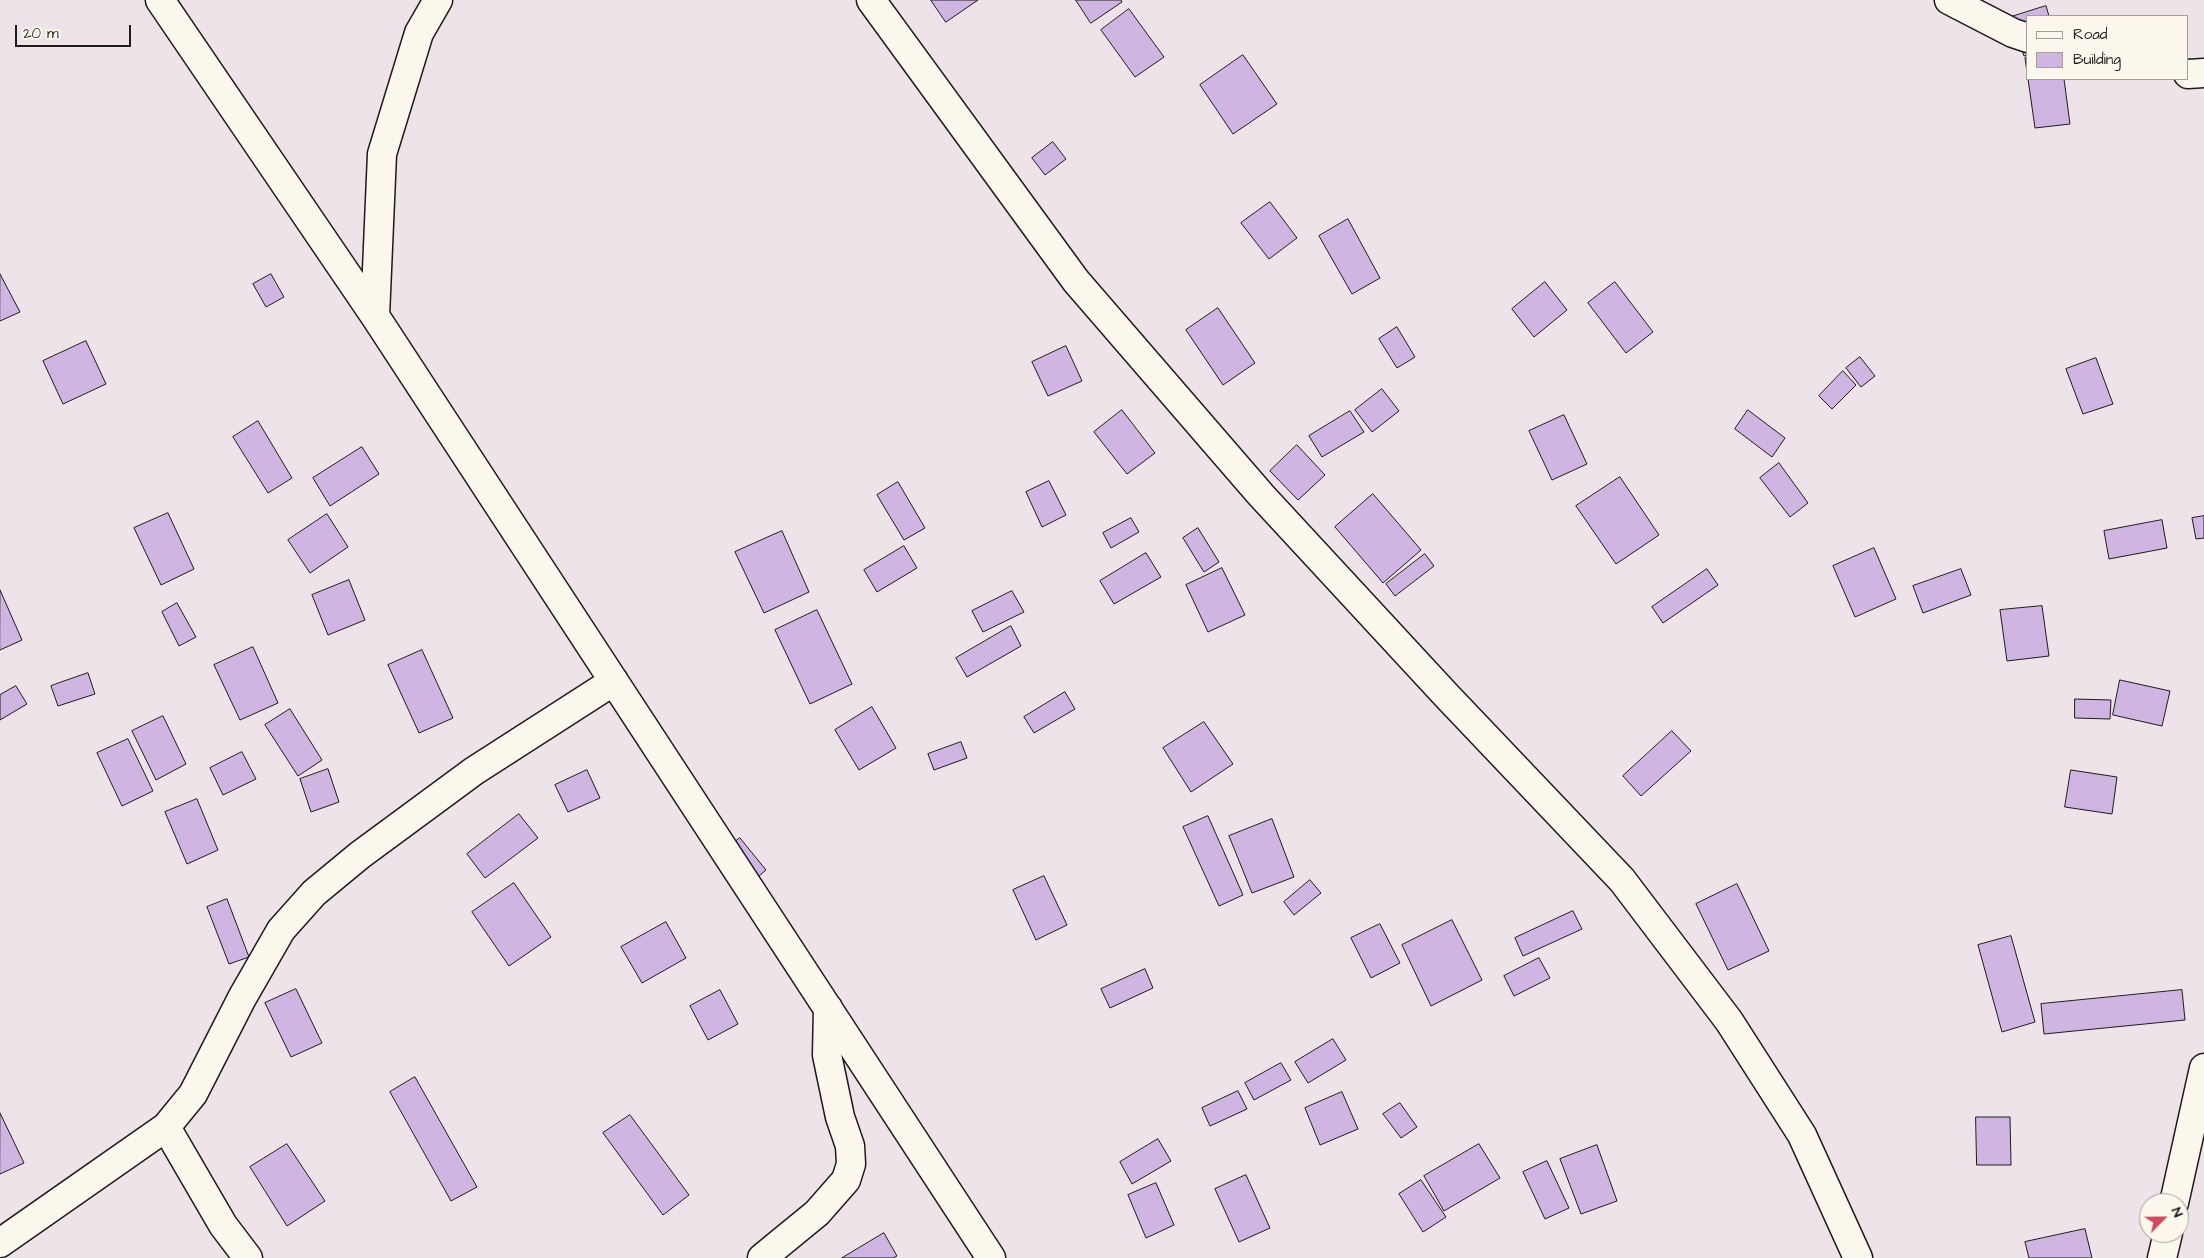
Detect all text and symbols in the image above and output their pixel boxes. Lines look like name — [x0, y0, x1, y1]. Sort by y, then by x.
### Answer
scale bar — [18, 15, 134, 47]
legend — [2026, 15, 2189, 80]
text: 20 m — [23, 23, 59, 44]
text: Road — [2073, 24, 2107, 45]
text: Building — [2073, 49, 2121, 70]
north arrow — [2139, 1193, 2189, 1243]
text: N — [2166, 1205, 2188, 1220]

